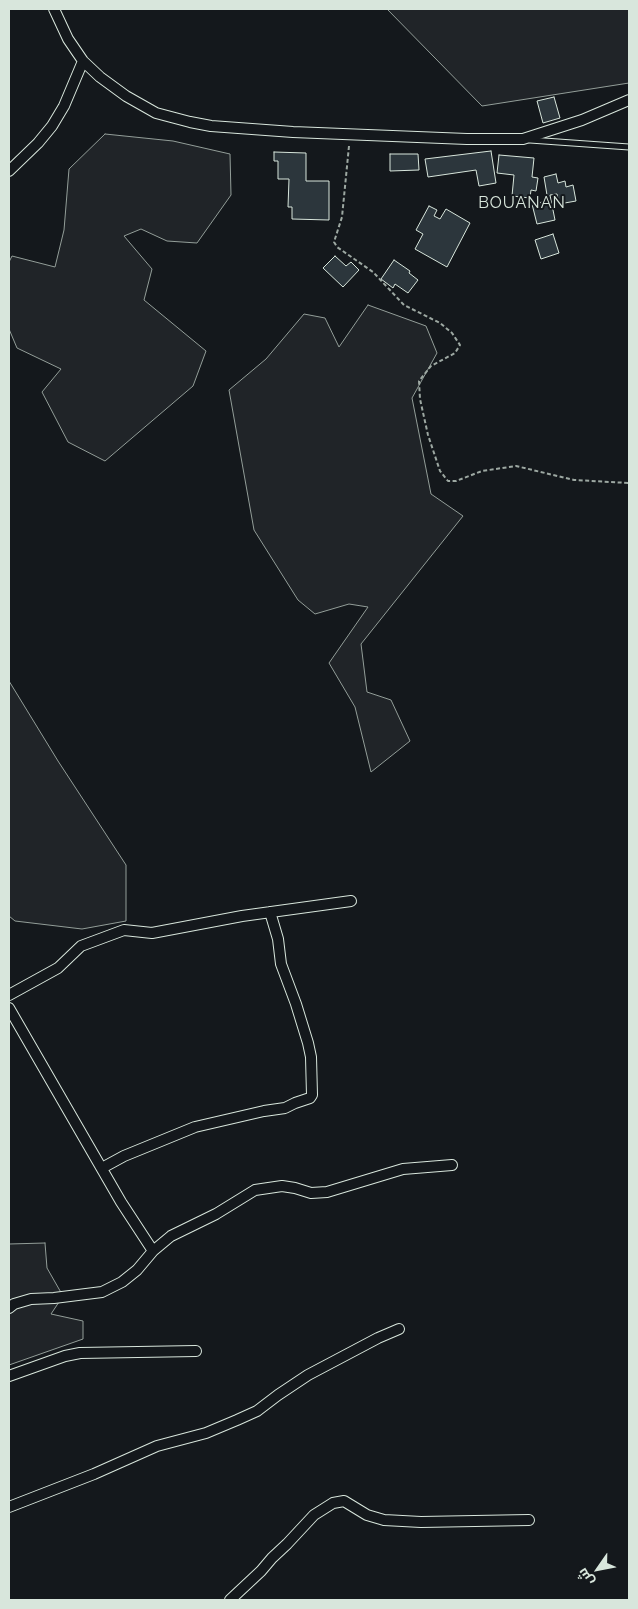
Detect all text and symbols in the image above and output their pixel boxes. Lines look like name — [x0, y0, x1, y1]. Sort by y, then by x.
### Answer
district label: BOUANAN — [477, 193, 567, 213]
north arrow — [573, 1544, 623, 1594]
text: ش — [574, 1565, 597, 1589]

